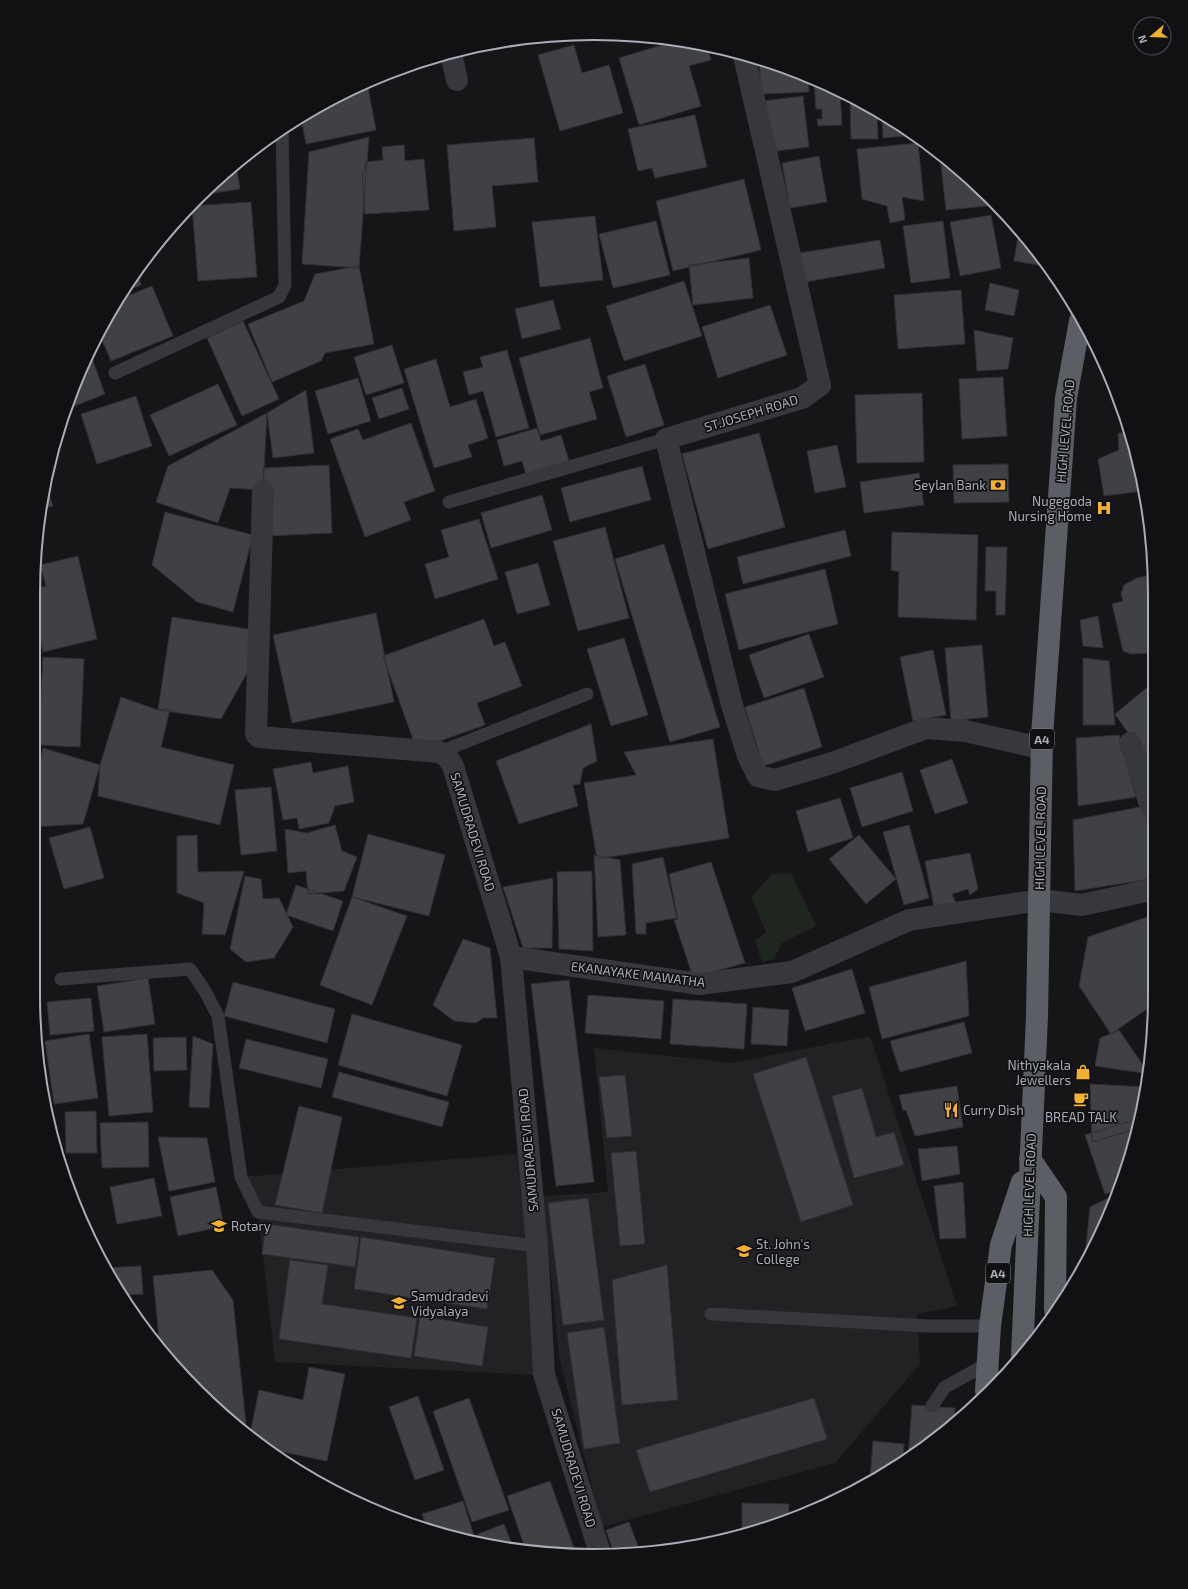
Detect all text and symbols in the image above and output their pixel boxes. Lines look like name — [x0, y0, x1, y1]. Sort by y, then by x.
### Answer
north arrow — [1132, 16, 1172, 56]
text: N — [1135, 33, 1150, 45]
street label: HIGH LEVEL ROAD — [1053, 379, 1077, 483]
street label: ST.JOSEPH ROAD — [702, 391, 800, 435]
bank icon: Seylan Bank — [989, 476, 1007, 494]
place label: Seylan Bank — [914, 477, 986, 493]
place label: Nugegoda Nursing Home — [1008, 493, 1092, 524]
hospital icon: Nugegoda Nursing Home — [1095, 499, 1113, 517]
road number: A4 — [1030, 729, 1054, 749]
street label: SAMUDRADEVI ROAD — [447, 771, 499, 893]
street label: HIGH LEVEL ROAD — [1031, 786, 1049, 890]
street label: EKANAYAKE MAWATHA — [570, 958, 706, 990]
place label: Nithyakala Jewellers — [1007, 1057, 1071, 1088]
shop icon: Nithyakala Jewellers — [1074, 1063, 1092, 1081]
street label: SAMUDRADEVI ROAD — [515, 1088, 541, 1212]
cafe icon: BREAD TALK — [1072, 1090, 1090, 1108]
restaurant icon: Curry Dish — [942, 1101, 960, 1119]
place label: Curry Dish — [963, 1102, 1024, 1118]
place label: BREAD TALK — [1045, 1109, 1117, 1125]
street label: HIGH LEVEL ROAD — [1019, 1133, 1039, 1237]
school or university icon: Rotary — [210, 1217, 228, 1235]
place label: Rotary — [231, 1218, 271, 1234]
place label: St. John's College — [756, 1236, 810, 1267]
school or university icon: St. John's College — [735, 1242, 753, 1260]
road number: A4 — [986, 1263, 1010, 1283]
place label: Samudradevi Vidyalaya — [411, 1288, 489, 1319]
school or university icon: Samudradevi Vidyalaya — [390, 1294, 408, 1312]
street label: SAMUDRADEVI ROAD — [548, 1407, 600, 1529]

